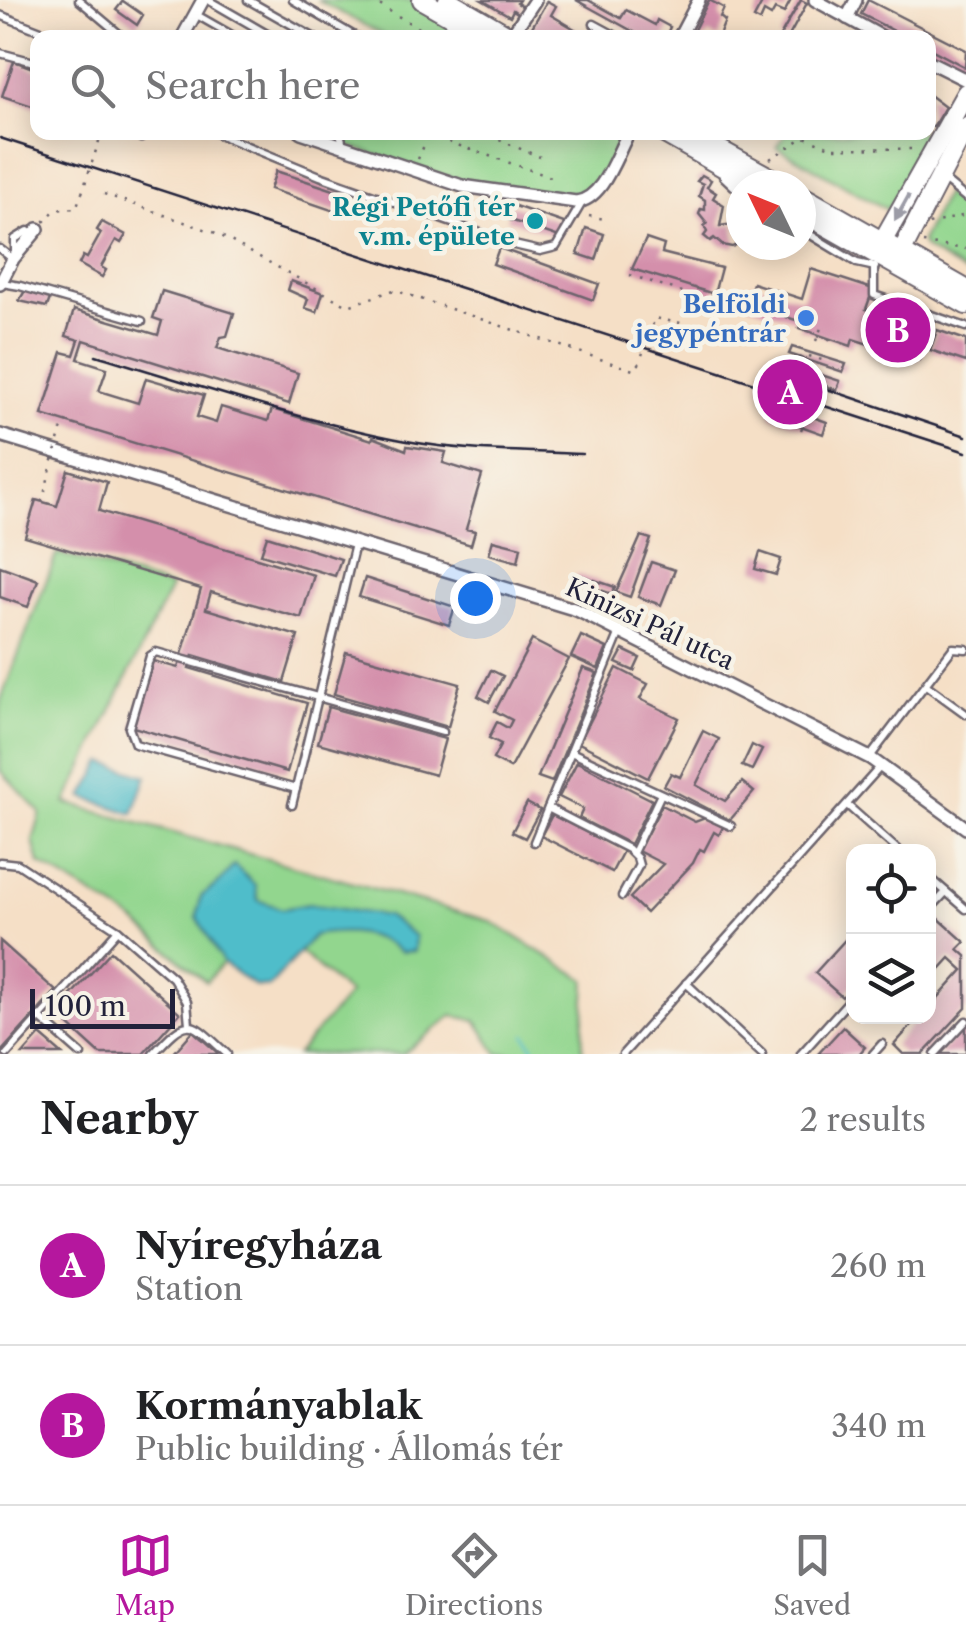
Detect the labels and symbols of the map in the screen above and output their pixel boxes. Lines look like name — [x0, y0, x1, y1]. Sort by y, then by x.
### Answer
north arrow — [726, 170, 816, 260]
place label: Régi Petőfi tér v.m. épülete — [332, 192, 516, 252]
one-way arrow — [893, 194, 910, 223]
marker: Régi Petőfi tér v.m. épülete — [524, 210, 546, 232]
place label: Belföldi jegypéntrár — [630, 289, 787, 349]
pin: B — [866, 292, 930, 368]
marker: Belföldi jegypéntrár — [795, 307, 817, 329]
pin: A — [758, 354, 822, 430]
street label: Kinizsi Pál utca — [561, 571, 740, 677]
your location — [450, 573, 501, 624]
scale bar — [30, 984, 175, 1028]

